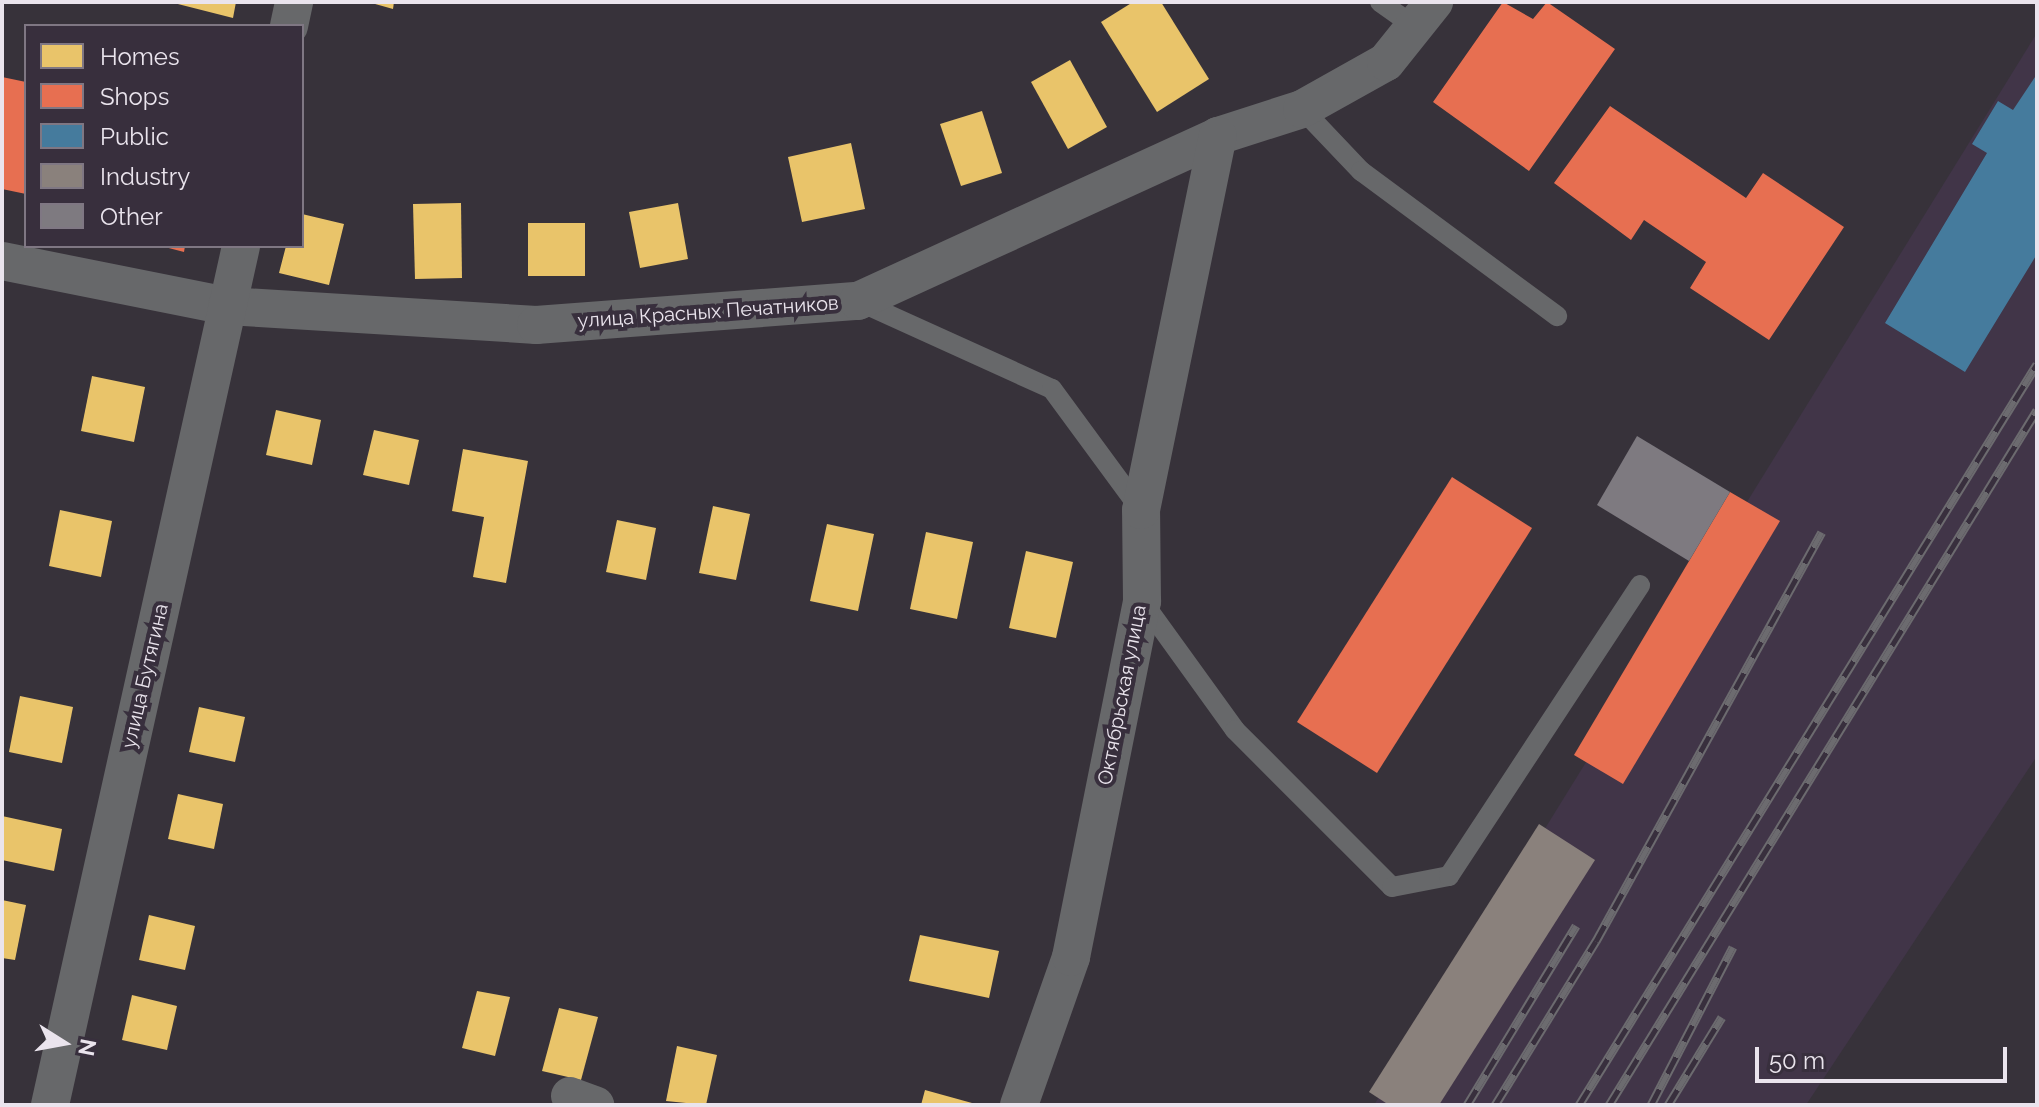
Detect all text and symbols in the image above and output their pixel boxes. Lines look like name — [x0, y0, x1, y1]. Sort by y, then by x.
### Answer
legend — [24, 24, 304, 248]
text: Homes — [100, 42, 180, 71]
text: Shops — [100, 82, 169, 111]
text: Public — [100, 122, 169, 151]
text: Industry — [100, 162, 190, 191]
text: Other — [100, 202, 163, 231]
street label: улица Красных Печатников — [577, 291, 839, 333]
street label: улица Бутягина — [117, 601, 173, 751]
street label: Октябрьская улица — [1093, 603, 1151, 787]
north arrow — [24, 1003, 104, 1083]
scale bar — [1759, 1031, 2011, 1081]
text: N — [73, 1037, 102, 1058]
text: 50 m — [1769, 1046, 1825, 1075]

